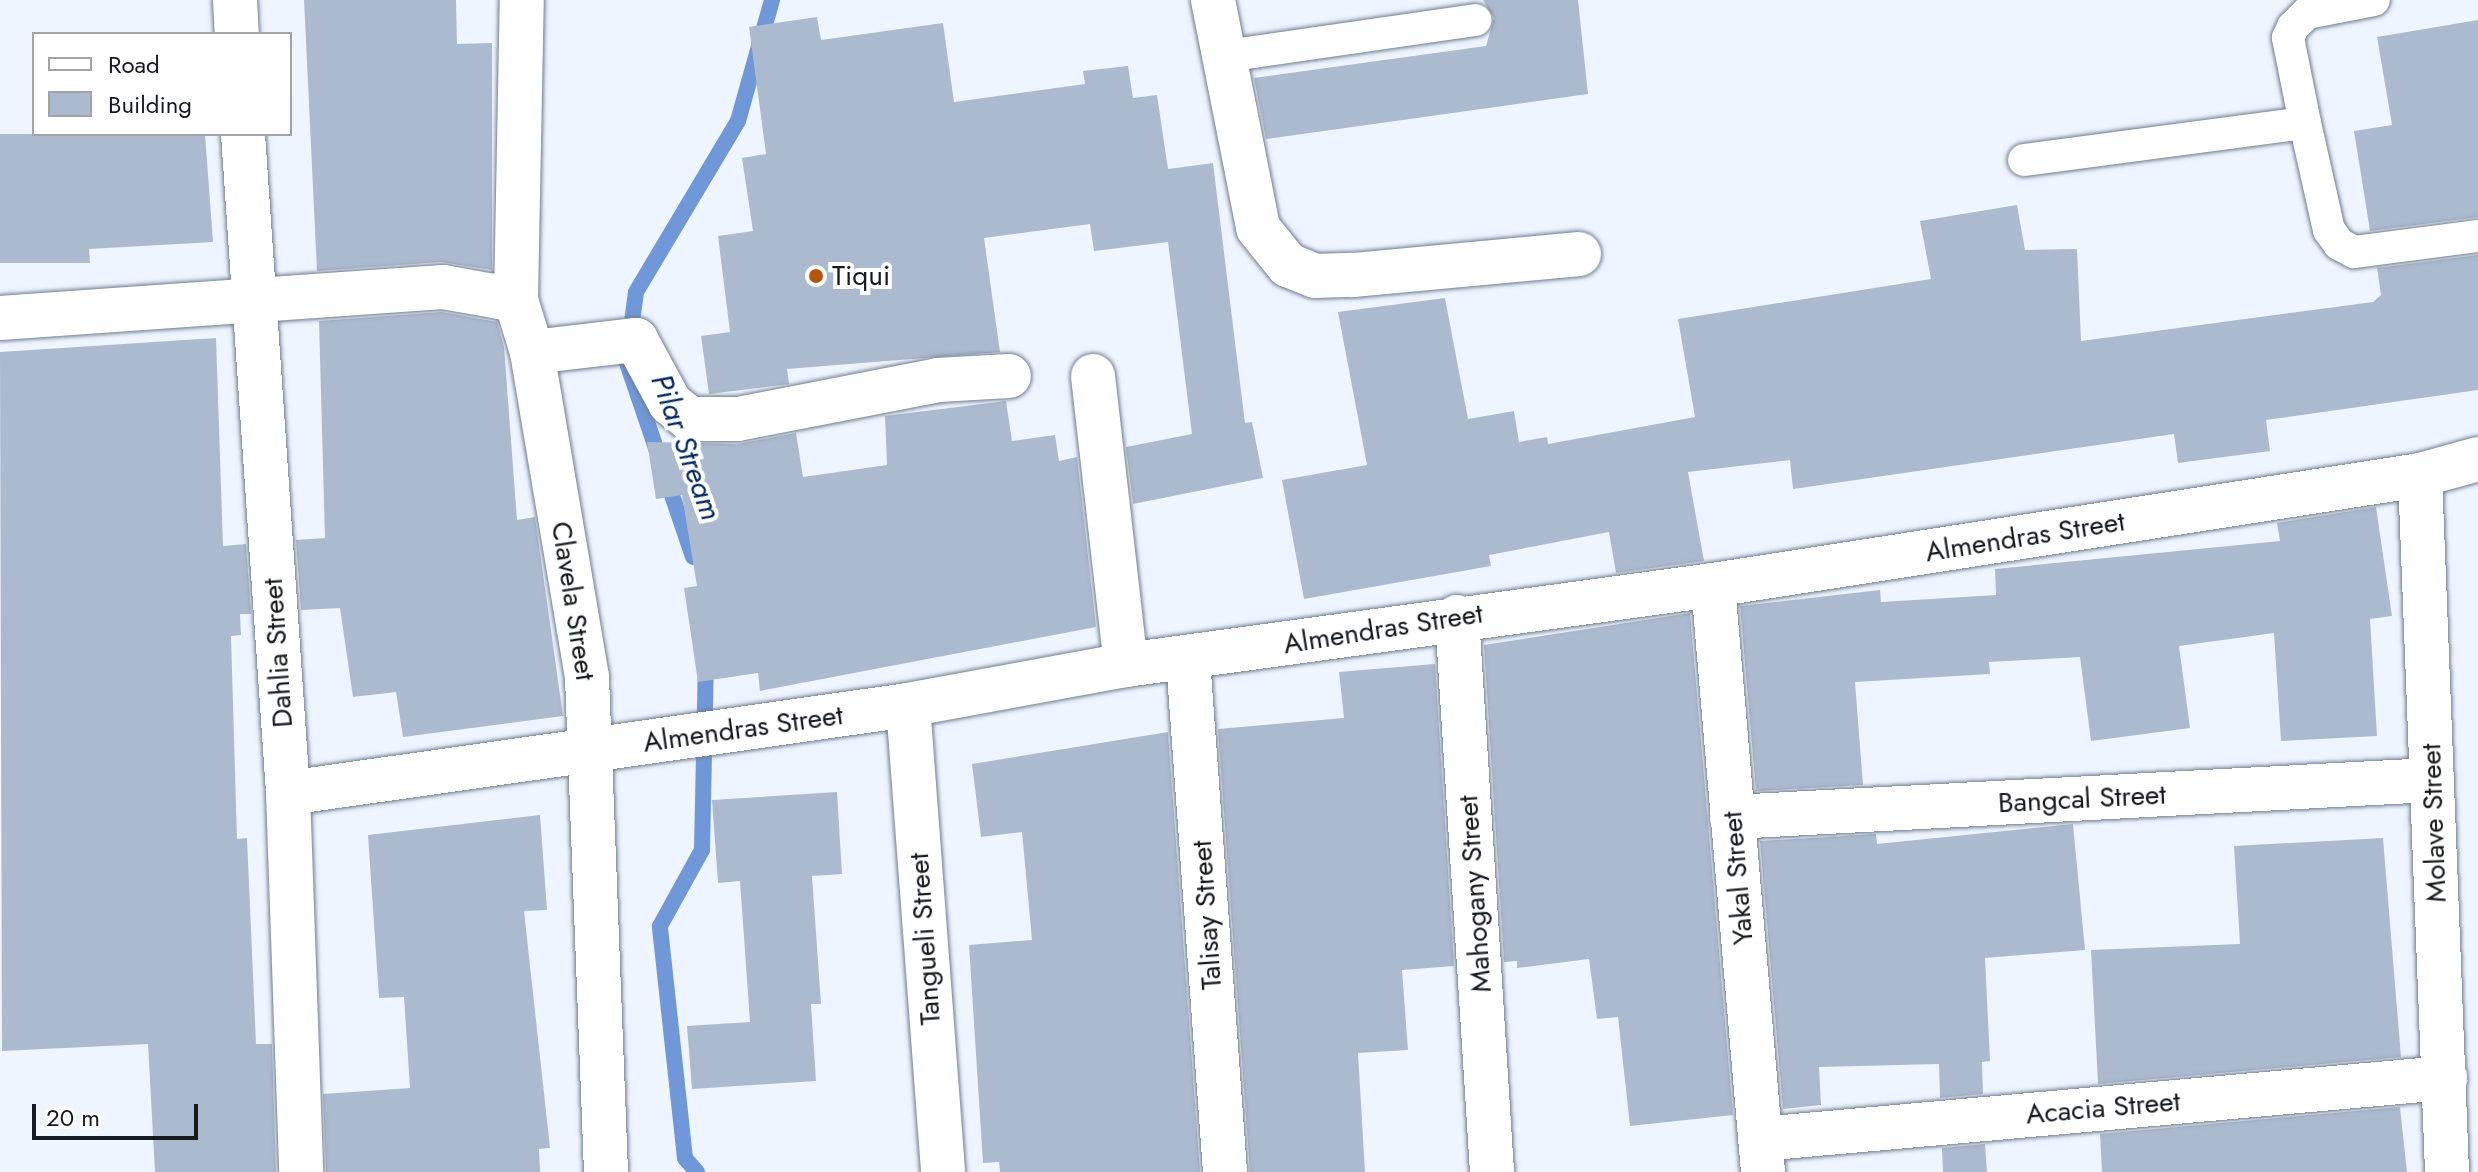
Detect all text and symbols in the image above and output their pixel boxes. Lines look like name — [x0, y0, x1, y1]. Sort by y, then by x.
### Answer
legend — [32, 32, 292, 136]
text: Road — [108, 47, 160, 82]
text: Building — [108, 87, 192, 122]
place label: Tiqui — [832, 259, 890, 293]
marker: Tiqui — [807, 267, 825, 285]
water label: Pilar Stream — [643, 369, 729, 525]
street label: Almendras Street — [1923, 505, 2127, 569]
street label: Clavela Street — [544, 519, 602, 683]
street label: Dahlia Street — [256, 577, 300, 729]
street label: Almendras Street — [1281, 597, 1485, 661]
street label: Almendras Street — [641, 698, 845, 760]
street label: Molave Street — [2414, 743, 2454, 903]
street label: Bangcal Street — [1997, 778, 2167, 820]
street label: Mahogany Street — [1451, 794, 1499, 994]
street label: Yakal Street — [1715, 810, 1761, 946]
street label: Talisay Street — [1185, 839, 1229, 991]
street label: Tangueli Street — [902, 852, 948, 1026]
street label: Acacia Street — [2024, 1085, 2182, 1131]
scale bar — [36, 1088, 202, 1138]
text: 20 m — [46, 1100, 100, 1135]

